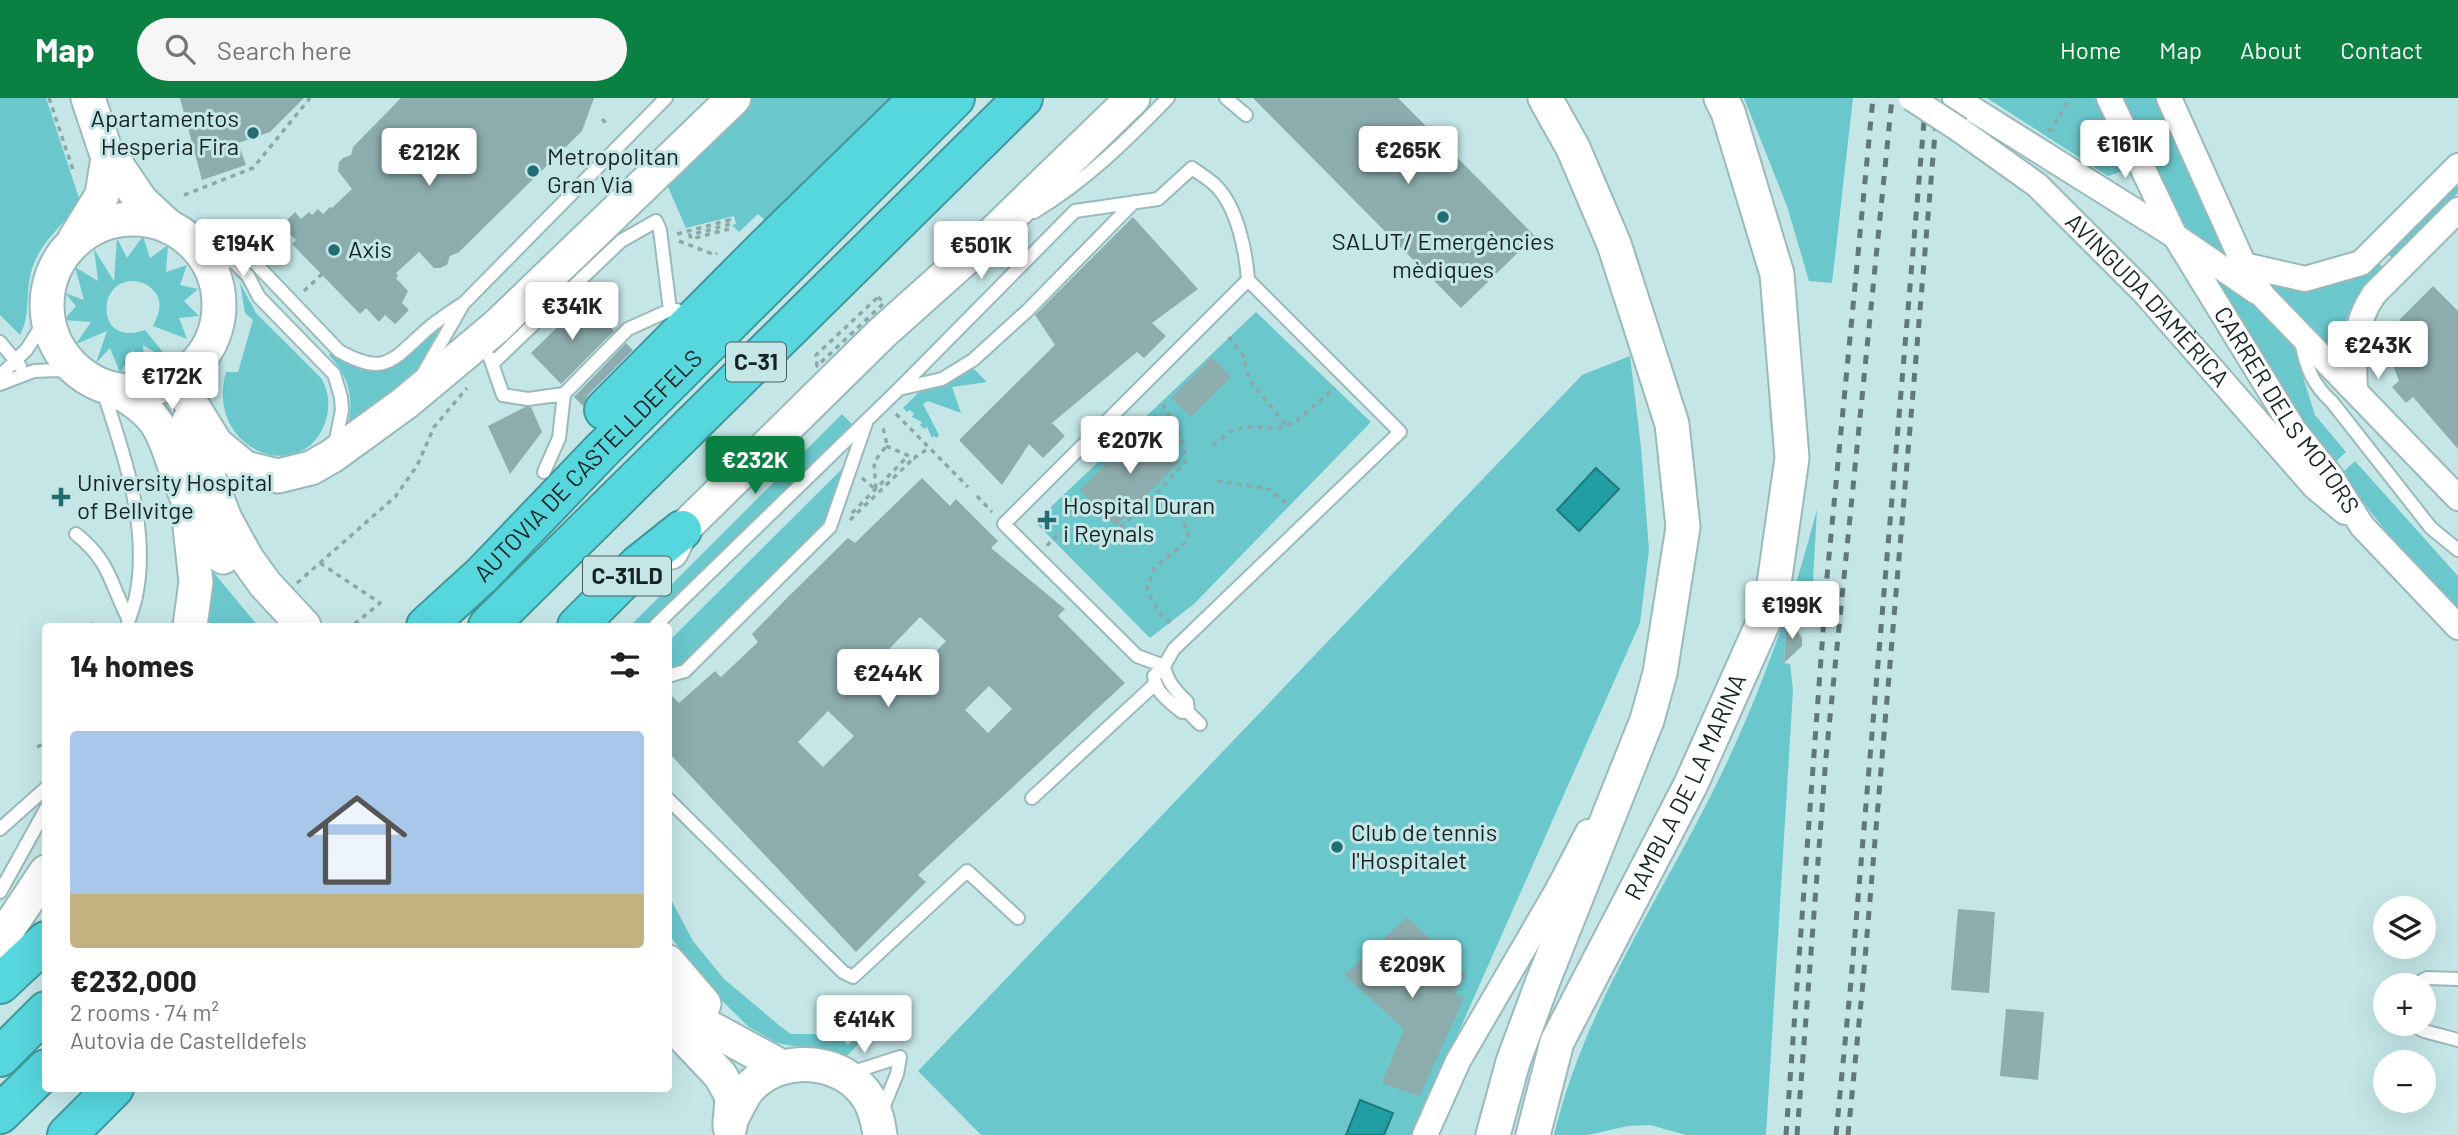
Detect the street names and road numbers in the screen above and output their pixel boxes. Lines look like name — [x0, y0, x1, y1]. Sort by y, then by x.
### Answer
street label: AVINGUDA D'AMÈRICA — [2060, 206, 2236, 392]
street label: CARRER DELS MOTORS — [2209, 301, 2366, 518]
road number: C-31 — [726, 342, 786, 382]
street label: AUTOVIA DE CASTELLDEFELS — [467, 343, 707, 587]
road number: C-31LD — [583, 556, 671, 596]
street label: RAMBLA DE LA MARINA — [1617, 669, 1752, 904]

